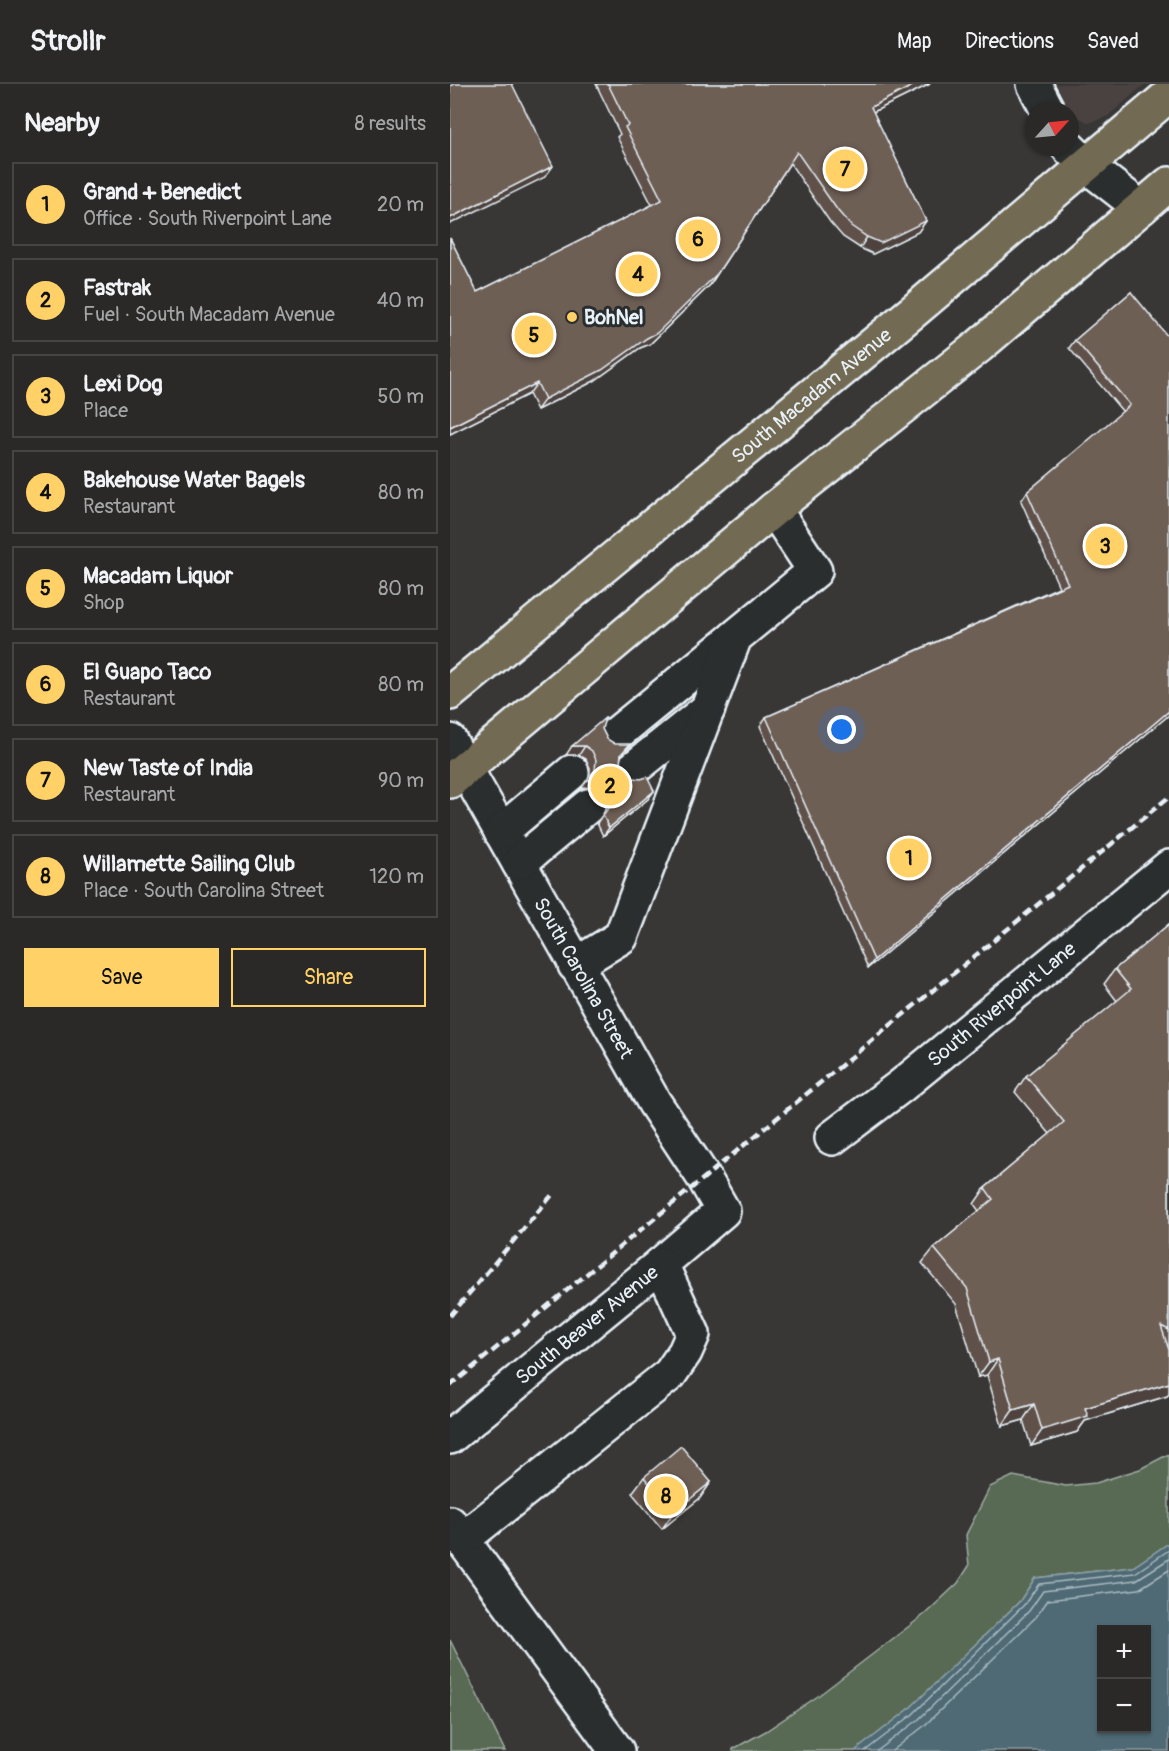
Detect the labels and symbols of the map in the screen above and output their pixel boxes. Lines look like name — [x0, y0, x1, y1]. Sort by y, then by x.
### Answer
north arrow — [1025, 102, 1079, 156]
pin: 7 — [826, 146, 864, 191]
pin: 6 — [678, 216, 718, 262]
pin: 4 — [618, 252, 657, 297]
place label: BohNel — [584, 305, 644, 330]
marker: BohNel — [565, 310, 579, 324]
pin: 5 — [514, 312, 554, 358]
street label: South Macadam Avenue — [726, 322, 897, 469]
pin: 3 — [1086, 524, 1124, 568]
your location — [827, 715, 856, 744]
pin: 2 — [590, 764, 630, 808]
pin: 1 — [890, 836, 928, 880]
street label: South Carolina Street — [528, 893, 640, 1064]
street label: South Riverpoint Lane — [922, 936, 1081, 1072]
street label: South Beaver Avenue — [511, 1260, 664, 1390]
pin: 8 — [646, 1474, 686, 1518]

